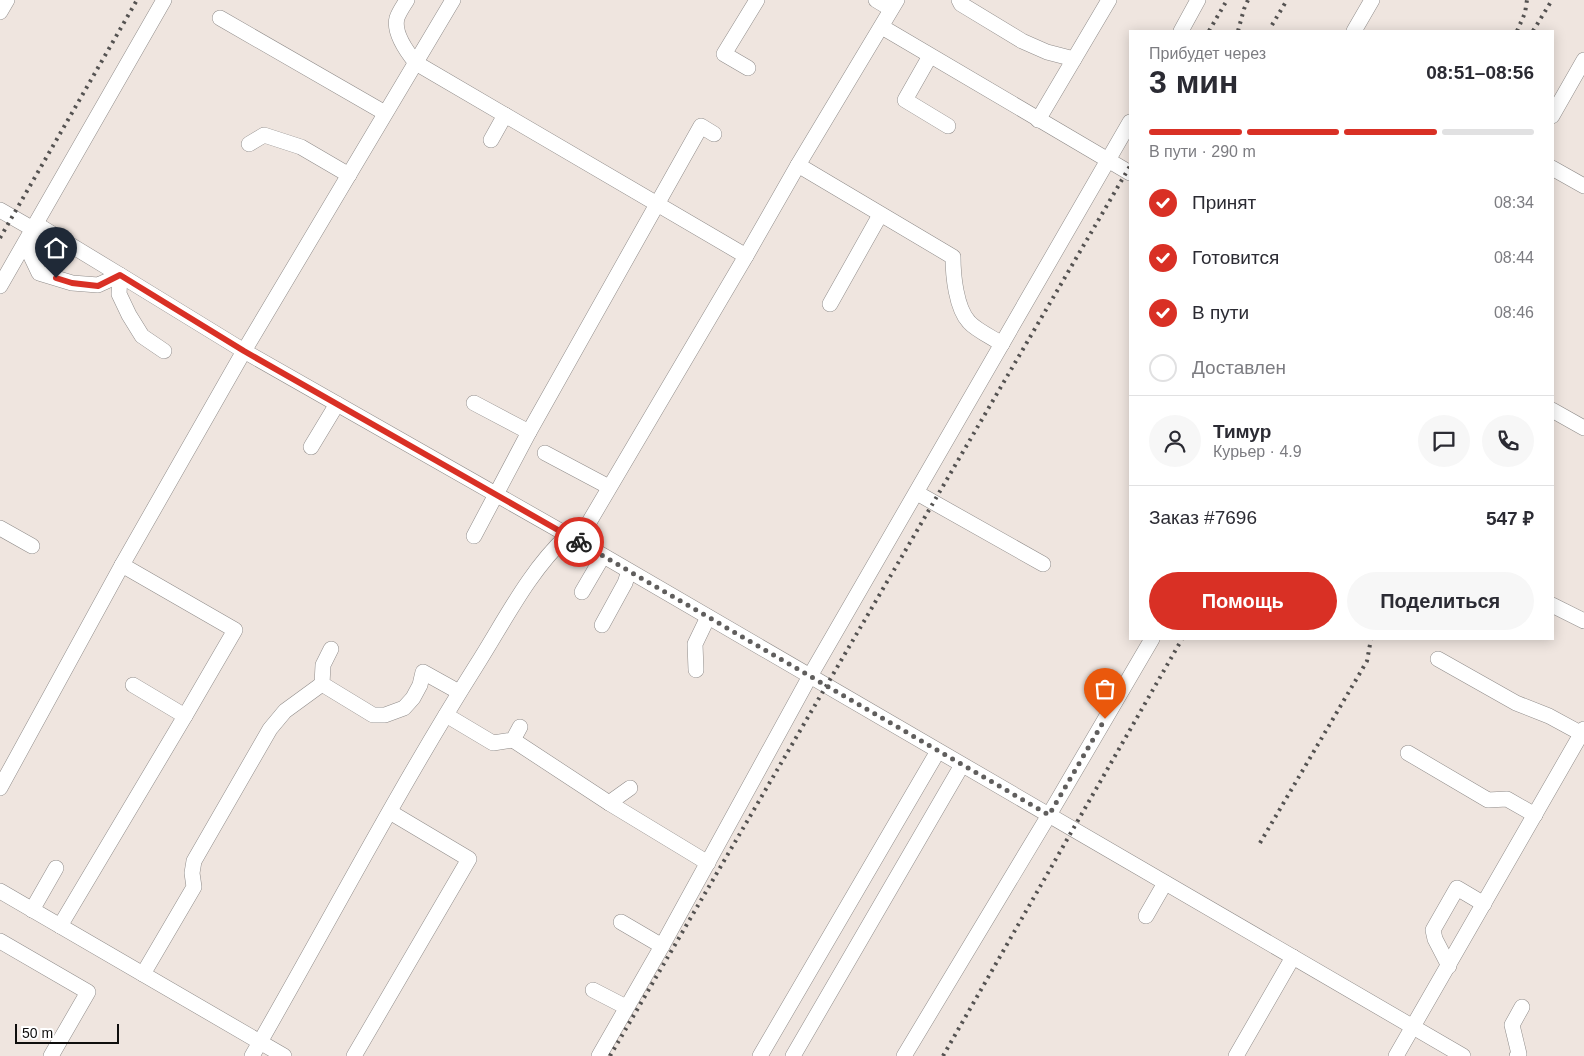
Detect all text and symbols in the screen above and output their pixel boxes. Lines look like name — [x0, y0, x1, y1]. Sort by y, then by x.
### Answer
text: Прибудет через — [1149, 45, 1266, 62]
text: 08:51–08:56 — [1426, 62, 1534, 83]
text: 3 мин — [1149, 64, 1238, 100]
text: В пути · 290 m — [1149, 143, 1256, 160]
icon: check — [1149, 189, 1177, 217]
text: Принят — [1192, 192, 1256, 213]
text: 08:34 — [1494, 194, 1534, 211]
pin — [35, 227, 77, 278]
icon: home — [42, 234, 70, 262]
icon: check — [1149, 244, 1177, 272]
text: Готовится — [1192, 247, 1279, 268]
text: 08:44 — [1494, 249, 1534, 266]
icon: check — [1149, 299, 1177, 327]
text: В пути — [1192, 302, 1249, 323]
text: 08:46 — [1494, 304, 1534, 321]
text: Доставлен — [1192, 357, 1286, 378]
button: person — [1149, 415, 1201, 467]
button: chat — [1418, 415, 1470, 467]
button: phone — [1482, 415, 1534, 467]
text: Тимур — [1213, 421, 1271, 442]
text: Курьер · 4.9 — [1213, 443, 1302, 460]
text: Заказ #7696 — [1149, 507, 1257, 528]
text: 547 ₽ — [1486, 508, 1534, 529]
courier — [554, 517, 604, 567]
icon: bike — [565, 528, 593, 556]
button: Помощь — [1149, 572, 1337, 630]
button: Поделиться — [1347, 572, 1534, 630]
pin — [1084, 668, 1126, 719]
icon: bag — [1091, 675, 1119, 703]
scale bar — [15, 1021, 119, 1044]
text: 50 m — [22, 1025, 53, 1041]

